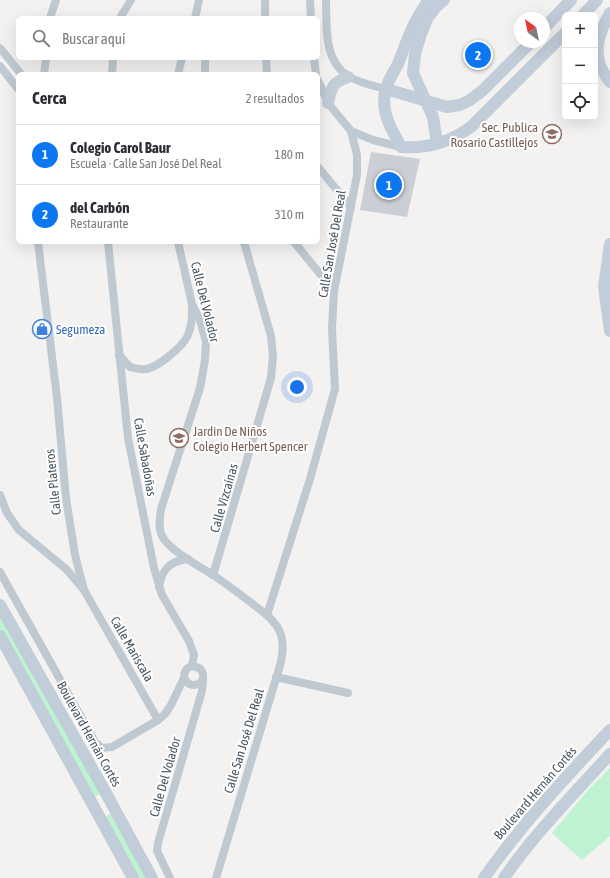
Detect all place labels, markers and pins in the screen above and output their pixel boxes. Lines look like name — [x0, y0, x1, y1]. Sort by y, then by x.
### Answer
pin: 2 — [465, 40, 491, 70]
place label: Sec. Publica Rosario Castillejos — [450, 120, 538, 150]
school or university icon: Sec. Publica Rosario Castillejos — [541, 123, 563, 145]
pin: 1 — [376, 170, 402, 200]
shop icon: Segumeza — [31, 318, 53, 340]
place label: Segumeza — [56, 322, 105, 337]
place label: Jardin De Niños Colegio Herbert Spencer — [193, 424, 308, 454]
school or university icon: Jardin De Niños Colegio Herbert Spencer — [168, 427, 190, 449]

